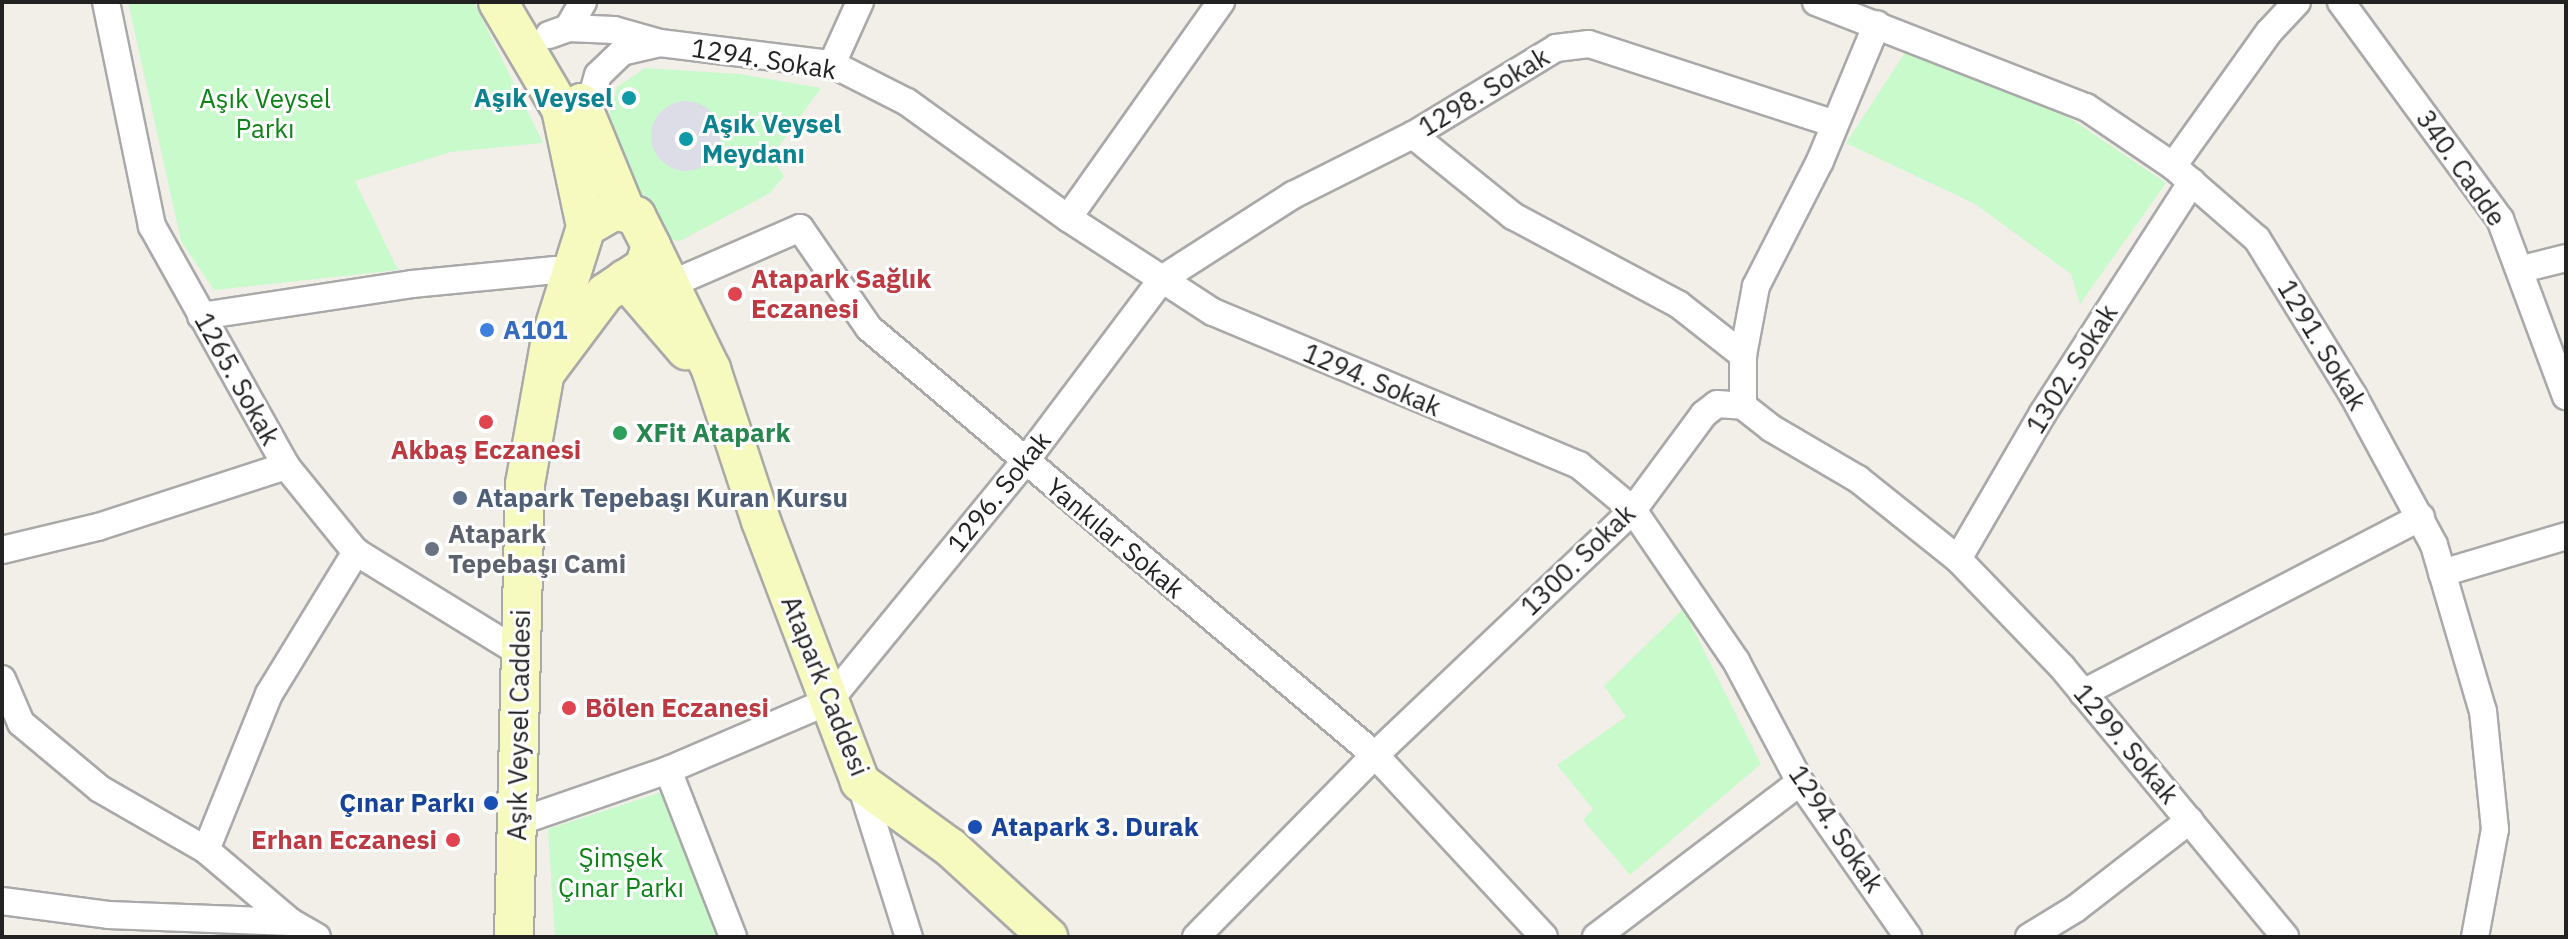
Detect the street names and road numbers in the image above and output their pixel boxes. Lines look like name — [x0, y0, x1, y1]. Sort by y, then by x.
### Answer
street label: 1294. Sokak — [689, 32, 839, 86]
street label: 1298. Sokak — [1413, 41, 1555, 143]
street label: 340. Cadde — [2410, 104, 2512, 232]
street label: 1291. Sokak — [2271, 274, 2373, 416]
street label: 1302. Sokak — [2020, 299, 2124, 439]
street label: 1265. Sokak — [188, 307, 286, 451]
street label: 1294. Sokak — [1299, 337, 1445, 423]
street label: 1296. Sokak — [941, 425, 1057, 559]
street label: Yankılar Sokak — [1040, 471, 1190, 605]
street label: 1300. Sokak — [1514, 498, 1642, 622]
street label: Atapark Caddesi — [775, 591, 875, 781]
street label: Aşık Veysel Caddesi — [501, 609, 537, 841]
street label: 1299. Sokak — [2067, 678, 2185, 810]
street label: 1294. Sokak — [1782, 760, 1890, 898]

